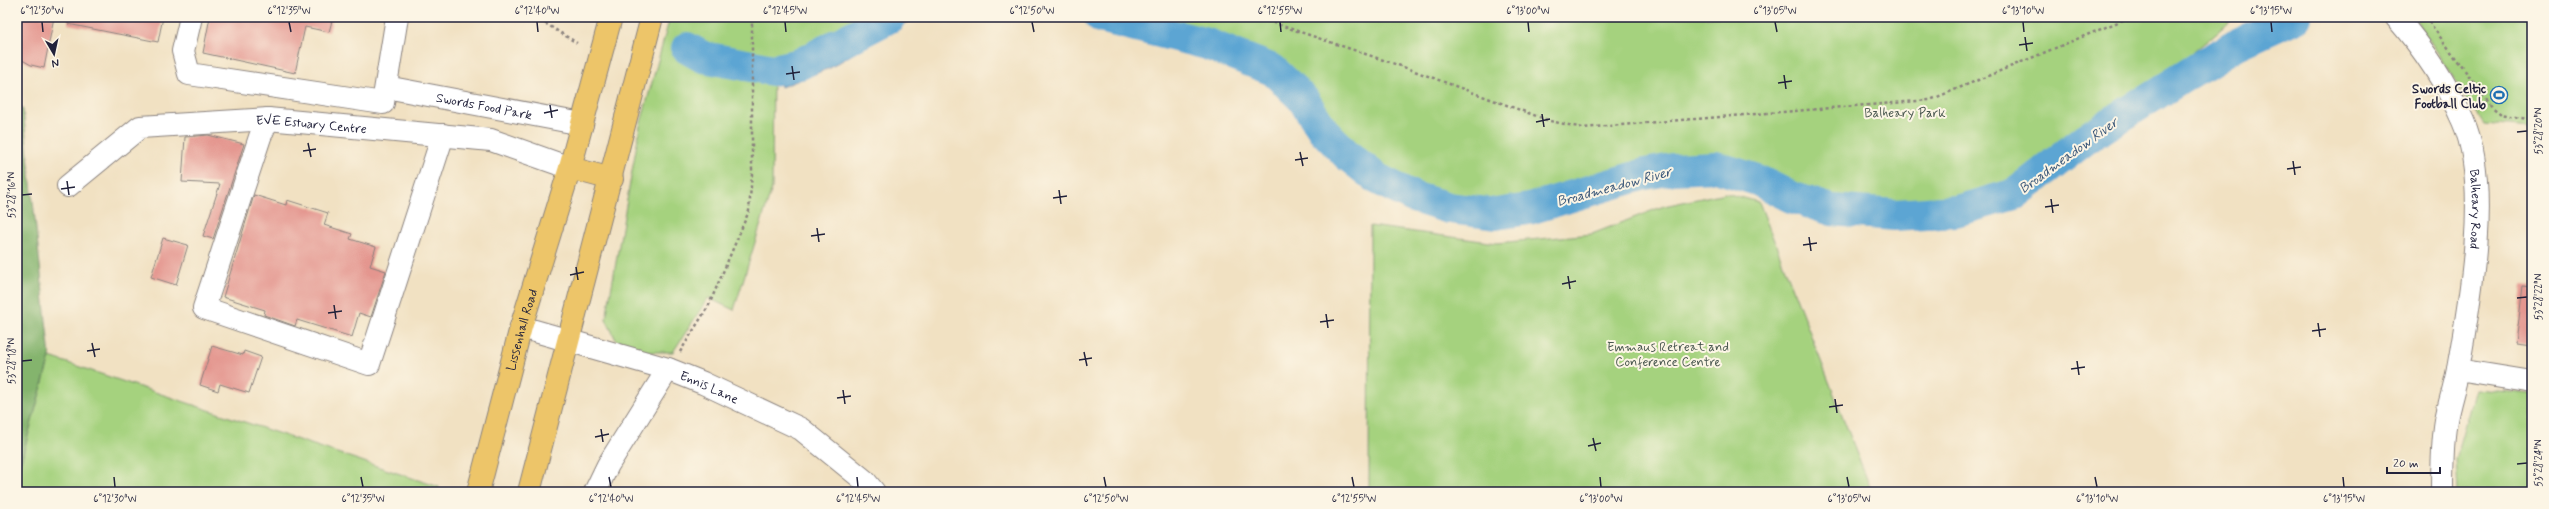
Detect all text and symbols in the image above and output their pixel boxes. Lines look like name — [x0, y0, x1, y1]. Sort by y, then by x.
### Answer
text: 6°12'30"W — [20, 4, 64, 18]
text: 6°12'35"W — [268, 4, 310, 18]
text: 6°12'40"W — [515, 4, 559, 18]
text: 6°12'45"W — [763, 4, 807, 18]
text: 6°12'50"W — [1010, 4, 1054, 18]
text: 6°12'55"W — [1258, 4, 1302, 18]
text: 6°13'00"W — [1506, 4, 1550, 18]
text: 6°13'05"W — [1754, 4, 1796, 18]
text: 6°13'10"W — [2002, 4, 2044, 18]
text: 6°13'15"W — [2250, 4, 2292, 18]
north arrow — [34, 34, 74, 74]
text: N — [51, 55, 60, 70]
place label: Swords Celtic Football Club — [2412, 81, 2487, 113]
sports icon: Swords Celtic Football Club — [2489, 85, 2509, 105]
street label: Swords Food Park — [435, 90, 534, 124]
park label: Balheary Park — [1864, 105, 1946, 122]
text: 53°28'20"N — [2532, 107, 2546, 155]
street label: EVE Estuary Centre — [256, 112, 368, 138]
water label: Broadmeadow River — [2016, 113, 2123, 198]
water label: Broadmeadow River — [1555, 162, 1676, 211]
street label: Balheary Road — [2465, 168, 2484, 250]
text: 53°28'16"N — [5, 171, 19, 218]
text: 53°28'22"N — [2532, 273, 2546, 320]
street label: Lissenhall Road — [503, 287, 542, 373]
text: 53°28'18"N — [5, 337, 19, 384]
park label: Emmaus Retreat and Conference Centre — [1607, 339, 1729, 371]
street label: Ennis Lane — [677, 368, 741, 409]
text: 53°28'24"N — [2532, 439, 2546, 487]
scale bar — [2387, 449, 2440, 475]
text: 20 m — [2393, 456, 2419, 472]
text: 6°12'30"W — [93, 492, 137, 506]
text: 6°12'35"W — [342, 492, 384, 506]
text: 6°12'40"W — [589, 492, 633, 506]
text: 6°12'45"W — [836, 492, 880, 506]
text: 6°12'50"W — [1084, 492, 1128, 506]
text: 6°12'55"W — [1332, 492, 1376, 506]
text: 6°13'00"W — [1579, 492, 1623, 506]
text: 6°13'05"W — [1828, 492, 1870, 506]
text: 6°13'10"W — [2076, 492, 2118, 506]
text: 6°13'15"W — [2323, 492, 2365, 506]

